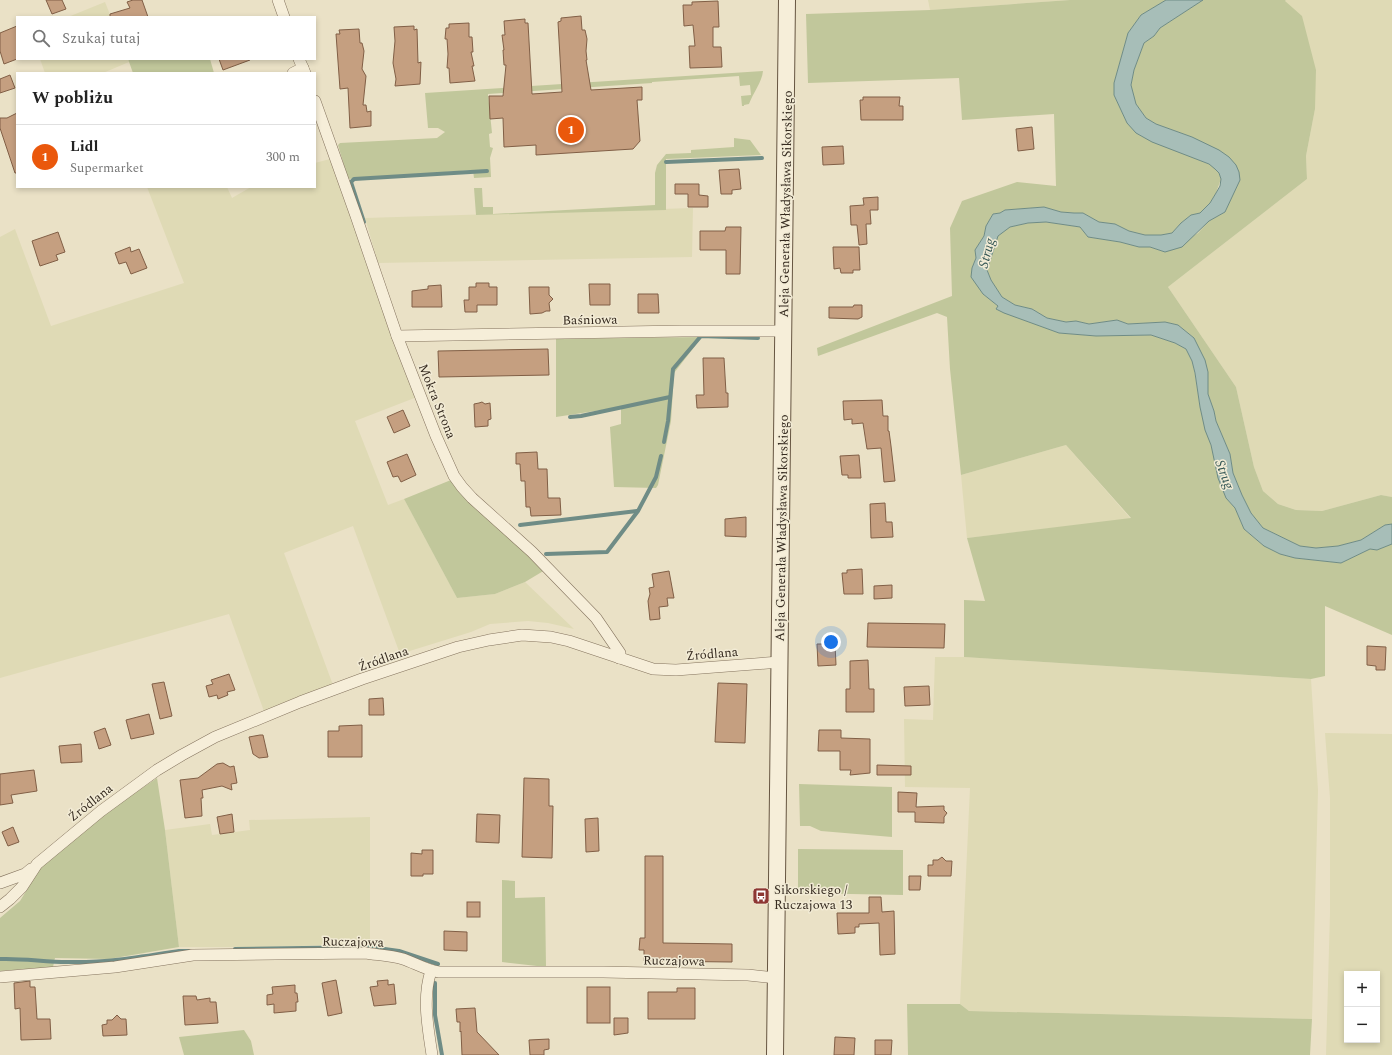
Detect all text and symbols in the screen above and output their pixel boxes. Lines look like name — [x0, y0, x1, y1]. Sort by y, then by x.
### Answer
search box — [16, 16, 316, 60]
icon: search — [30, 27, 52, 49]
text: Szukaj tutaj — [62, 27, 141, 50]
text: W pobliżu — [32, 85, 113, 111]
street label: Aleja Generała Władysława Sikorskiego — [774, 90, 798, 318]
pin: 1 — [558, 115, 584, 145]
text: Lidl — [70, 135, 98, 158]
text: 1 — [41, 147, 49, 167]
text: 300 m — [266, 147, 300, 167]
text: Supermarket — [70, 158, 144, 178]
water label: Strug — [973, 235, 1000, 270]
street label: Baśniowa — [562, 310, 618, 330]
street label: Mokra Strona — [413, 361, 461, 443]
street label: Aleja Generała Władysława Sikorskiego — [770, 414, 794, 642]
water label: Strug — [1209, 457, 1240, 493]
your location — [821, 632, 841, 652]
street label: Źródlana — [356, 641, 412, 677]
street label: Źródlana — [685, 642, 739, 666]
street label: Źródlana — [64, 779, 118, 827]
place label: Sikorskiego / Ruczajowa 13 — [774, 880, 853, 915]
bus stop icon: Sikorskiego / Ruczajowa 13 — [751, 886, 771, 906]
street label: Ruczajowa — [322, 931, 385, 953]
street label: Ruczajowa — [643, 950, 706, 972]
map controls — [1344, 971, 1380, 1043]
button: + — [1344, 971, 1380, 1007]
button: − — [1344, 1007, 1380, 1043]

